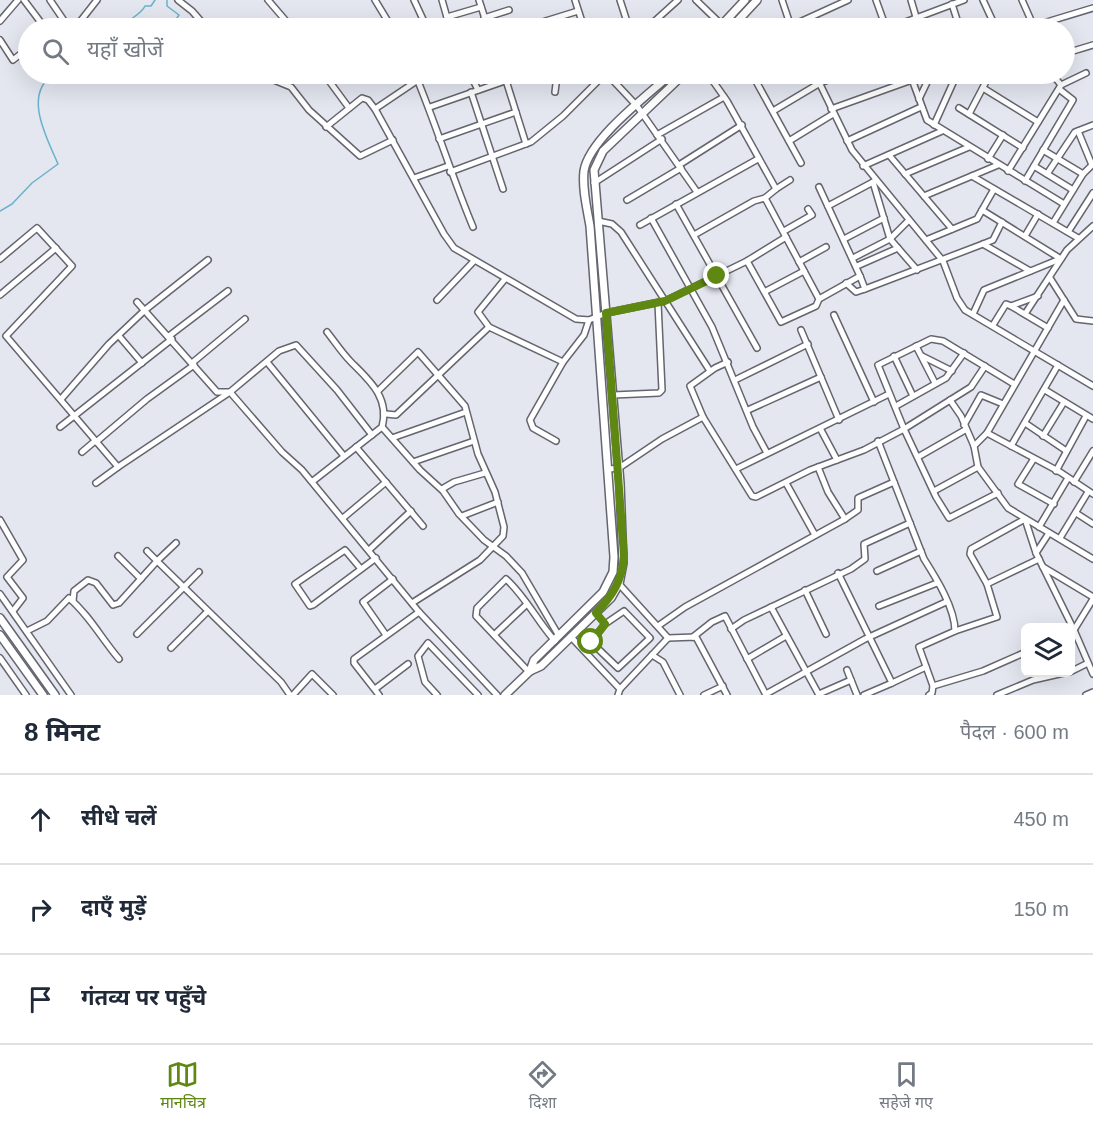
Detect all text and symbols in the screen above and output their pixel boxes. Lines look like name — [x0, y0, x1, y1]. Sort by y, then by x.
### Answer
search box — [18, 18, 1075, 84]
icon: search — [39, 35, 72, 68]
text: यहाँ खोजें — [87, 37, 163, 62]
route end — [703, 262, 729, 288]
map controls — [1021, 623, 1075, 677]
button: layers — [1021, 623, 1075, 677]
route start — [577, 628, 603, 654]
text: 8 मिनट — [24, 717, 100, 747]
text: पैदल · 600 m — [960, 721, 1069, 743]
icon: ahead — [24, 803, 57, 836]
text: सीधे चलें — [81, 805, 156, 830]
text: 450 m — [1013, 808, 1069, 830]
icon: right — [24, 893, 57, 926]
text: दाएँ मुड़ें — [81, 895, 146, 920]
text: 150 m — [1013, 898, 1069, 920]
icon: arrive — [24, 983, 57, 1016]
text: गंतव्य पर पहुँचे — [81, 985, 206, 1010]
tab: मानचित्र — [160, 1058, 206, 1115]
tab: दिशा — [526, 1058, 559, 1115]
tab: सहेजे गए — [879, 1058, 933, 1115]

